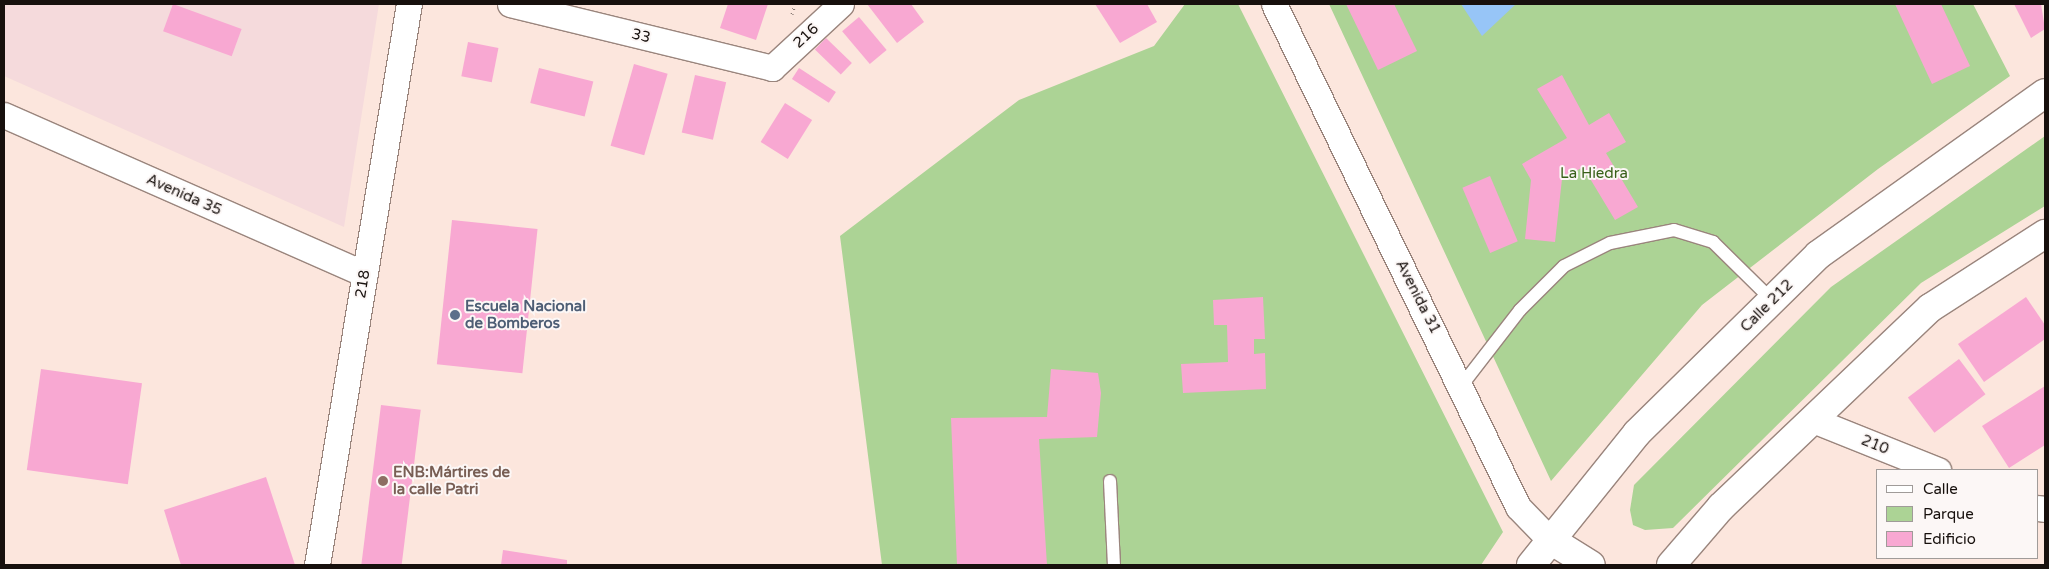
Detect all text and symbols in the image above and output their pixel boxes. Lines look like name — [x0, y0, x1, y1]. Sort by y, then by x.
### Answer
street label: 216 — [790, 20, 822, 52]
street label: 33 — [630, 25, 652, 47]
park label: La Hiedra — [1560, 165, 1628, 183]
street label: Avenida 35 — [144, 170, 224, 220]
street label: Avenida 31 — [1392, 257, 1444, 337]
street label: 218 — [352, 269, 374, 299]
street label: Calle 212 — [1737, 276, 1797, 336]
place label: Escuela Nacional de Bomberos — [465, 297, 586, 332]
marker: Escuela Nacional de Bomberos — [449, 309, 461, 321]
street label: 210 — [1859, 431, 1891, 459]
place label: ENB:Mártires de la calle Patri — [393, 463, 510, 498]
legend — [1876, 469, 2039, 559]
marker: ENB:Mártires de la calle Patri — [377, 475, 389, 487]
text: Calle — [1923, 480, 1958, 498]
text: Parque — [1923, 505, 1974, 523]
text: Edificio — [1923, 530, 1976, 548]

